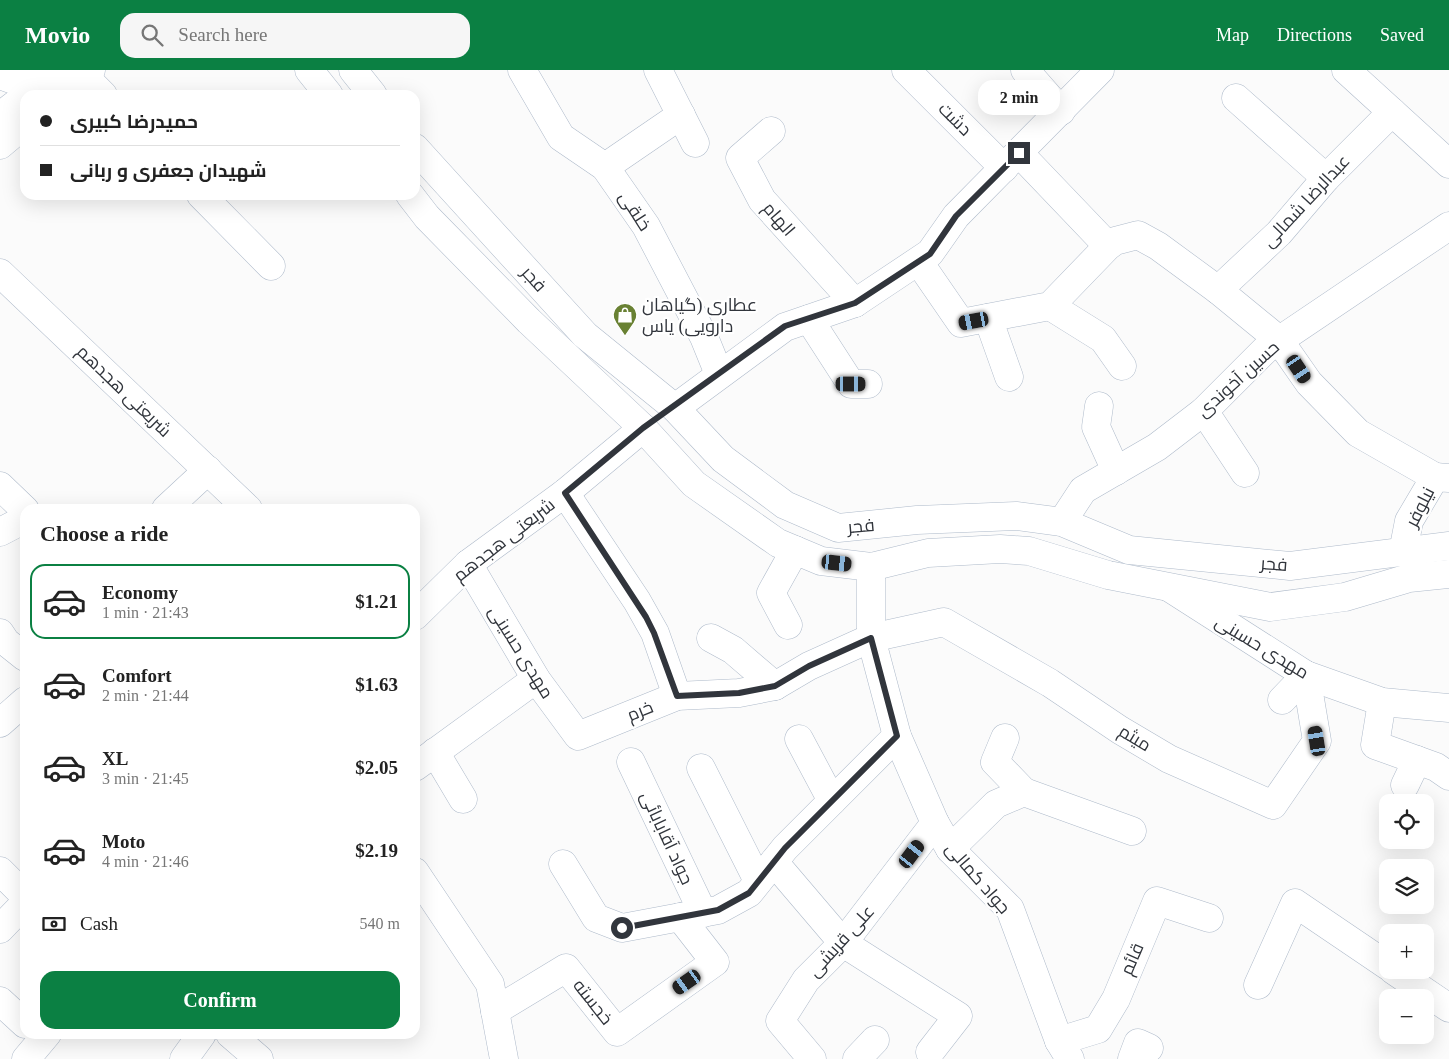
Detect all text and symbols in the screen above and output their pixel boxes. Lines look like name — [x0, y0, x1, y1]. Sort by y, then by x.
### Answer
search box — [120, 13, 470, 58]
icon: search — [138, 21, 166, 49]
text: Movio — [25, 22, 90, 48]
text: Search here — [178, 24, 267, 45]
text: Map — [1216, 25, 1249, 45]
text: Directions — [1277, 25, 1352, 45]
text: Saved — [1380, 25, 1424, 45]
callout: 2 min — [978, 81, 1060, 116]
text: 2 min — [1000, 89, 1038, 106]
street label: دشت — [934, 98, 976, 140]
text: حمیدرضا کبیری — [70, 111, 198, 132]
route end — [1008, 142, 1030, 164]
street label: عبدالرضا شمالی — [1258, 151, 1354, 252]
text: شهیدان جعفری و ربانی — [70, 160, 267, 181]
street label: خلقی — [614, 188, 655, 235]
street label: الهام — [757, 198, 799, 241]
street label: فجر — [516, 261, 551, 296]
place label: عطاری (گیاهان دارویی) یاس — [642, 295, 757, 337]
shop icon: عطاری (گیاهان دارویی) یاس — [612, 302, 638, 336]
car — [957, 311, 990, 331]
street label: حسین آخوندی — [1193, 337, 1284, 422]
street label: شریعتی هجدهم — [71, 341, 175, 442]
car — [1284, 352, 1313, 386]
car — [836, 377, 866, 392]
street label: نیلوفر — [1401, 484, 1439, 532]
street label: شریعتی هجدهم — [449, 494, 560, 587]
street label: فجر — [846, 515, 876, 538]
text: Choose a ride — [40, 521, 168, 546]
street label: فجر — [1259, 553, 1288, 576]
car — [821, 554, 852, 572]
icon: car — [42, 579, 87, 624]
text: Economy — [102, 582, 178, 603]
text: $1.21 — [355, 591, 398, 612]
street label: مهدی حسینی — [484, 602, 557, 703]
text: 1 min · 21:43 — [102, 604, 189, 621]
street label: مهدی حسینی — [1211, 611, 1312, 684]
icon: car — [42, 662, 87, 707]
text: Comfort — [102, 665, 172, 686]
text: $1.63 — [355, 674, 398, 695]
text: 2 min · 21:44 — [102, 687, 189, 704]
street label: خرم — [624, 697, 657, 727]
street label: میثم — [1114, 721, 1155, 757]
car — [1307, 725, 1326, 757]
icon: car — [42, 745, 87, 790]
text: XL — [102, 748, 128, 769]
text: $2.05 — [355, 757, 398, 778]
text: 3 min · 21:45 — [102, 770, 189, 787]
street label: جواد آقابابائی — [636, 788, 697, 888]
map controls — [1379, 794, 1434, 1044]
button: locate — [1379, 794, 1434, 849]
icon: car — [42, 828, 87, 873]
text: Moto — [102, 831, 145, 852]
car — [896, 838, 927, 870]
street label: جواد کمالی — [941, 838, 1014, 918]
text: $2.19 — [355, 840, 398, 861]
text: 4 min · 21:46 — [102, 853, 189, 870]
button: layers — [1379, 859, 1434, 914]
street label: علی قریشی — [804, 901, 879, 981]
icon: cash — [40, 910, 68, 938]
text: Cash — [80, 913, 118, 934]
text: 540 m — [360, 915, 400, 932]
route start — [611, 917, 633, 939]
button: + — [1379, 924, 1434, 979]
street label: قائم — [1116, 940, 1149, 979]
car — [670, 967, 703, 997]
button: Confirm — [40, 971, 400, 1029]
street label: خجسته — [569, 975, 617, 1029]
button: − — [1379, 989, 1434, 1044]

